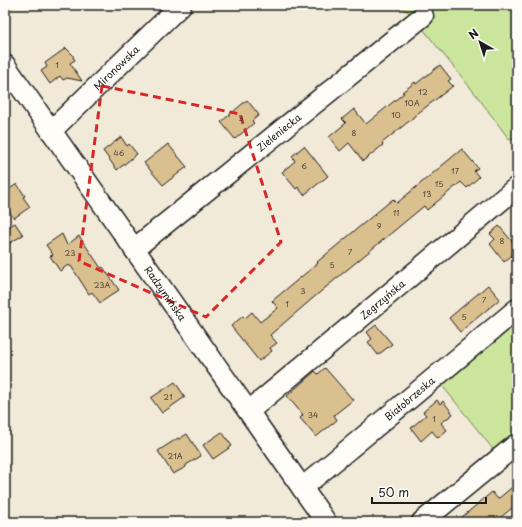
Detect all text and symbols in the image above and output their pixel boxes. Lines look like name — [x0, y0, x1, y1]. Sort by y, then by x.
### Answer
north arrow — [460, 22, 500, 62]
text: N — [465, 24, 482, 43]
street label: Mironowska — [90, 41, 143, 93]
house number: 1 — [55, 59, 59, 71]
house number: 12 — [418, 86, 428, 98]
house number: 10A — [404, 97, 420, 109]
street label: Zieleniecka — [253, 109, 305, 154]
house number: 10 — [391, 109, 401, 121]
house number: 3 — [238, 112, 244, 124]
house number: 8 — [352, 127, 357, 139]
house number: 46 — [114, 147, 125, 159]
house number: 6 — [301, 160, 307, 172]
house number: 17 — [451, 165, 460, 177]
house number: 15 — [435, 178, 443, 190]
house number: 13 — [423, 188, 431, 200]
house number: 11 — [393, 207, 399, 219]
house number: 9 — [377, 220, 382, 232]
house number: 8 — [500, 235, 505, 247]
house number: 7 — [348, 246, 353, 258]
house number: 23 — [65, 247, 75, 259]
house number: 5 — [329, 259, 335, 271]
street label: Radzymińska — [141, 263, 190, 323]
street label: Zegrzyńska — [356, 275, 409, 322]
house number: 23A — [94, 279, 111, 291]
house number: 3 — [300, 285, 306, 297]
house number: 7 — [482, 294, 487, 306]
house number: 1 — [285, 298, 289, 310]
house number: 5 — [461, 311, 467, 323]
street label: Białobrzeska — [381, 372, 438, 423]
house number: 21 — [163, 391, 173, 403]
house number: 34 — [308, 409, 318, 421]
house number: 1 — [432, 413, 436, 425]
house number: 21A — [167, 450, 183, 462]
scale bar — [372, 479, 486, 505]
text: 50 m — [378, 483, 409, 501]

